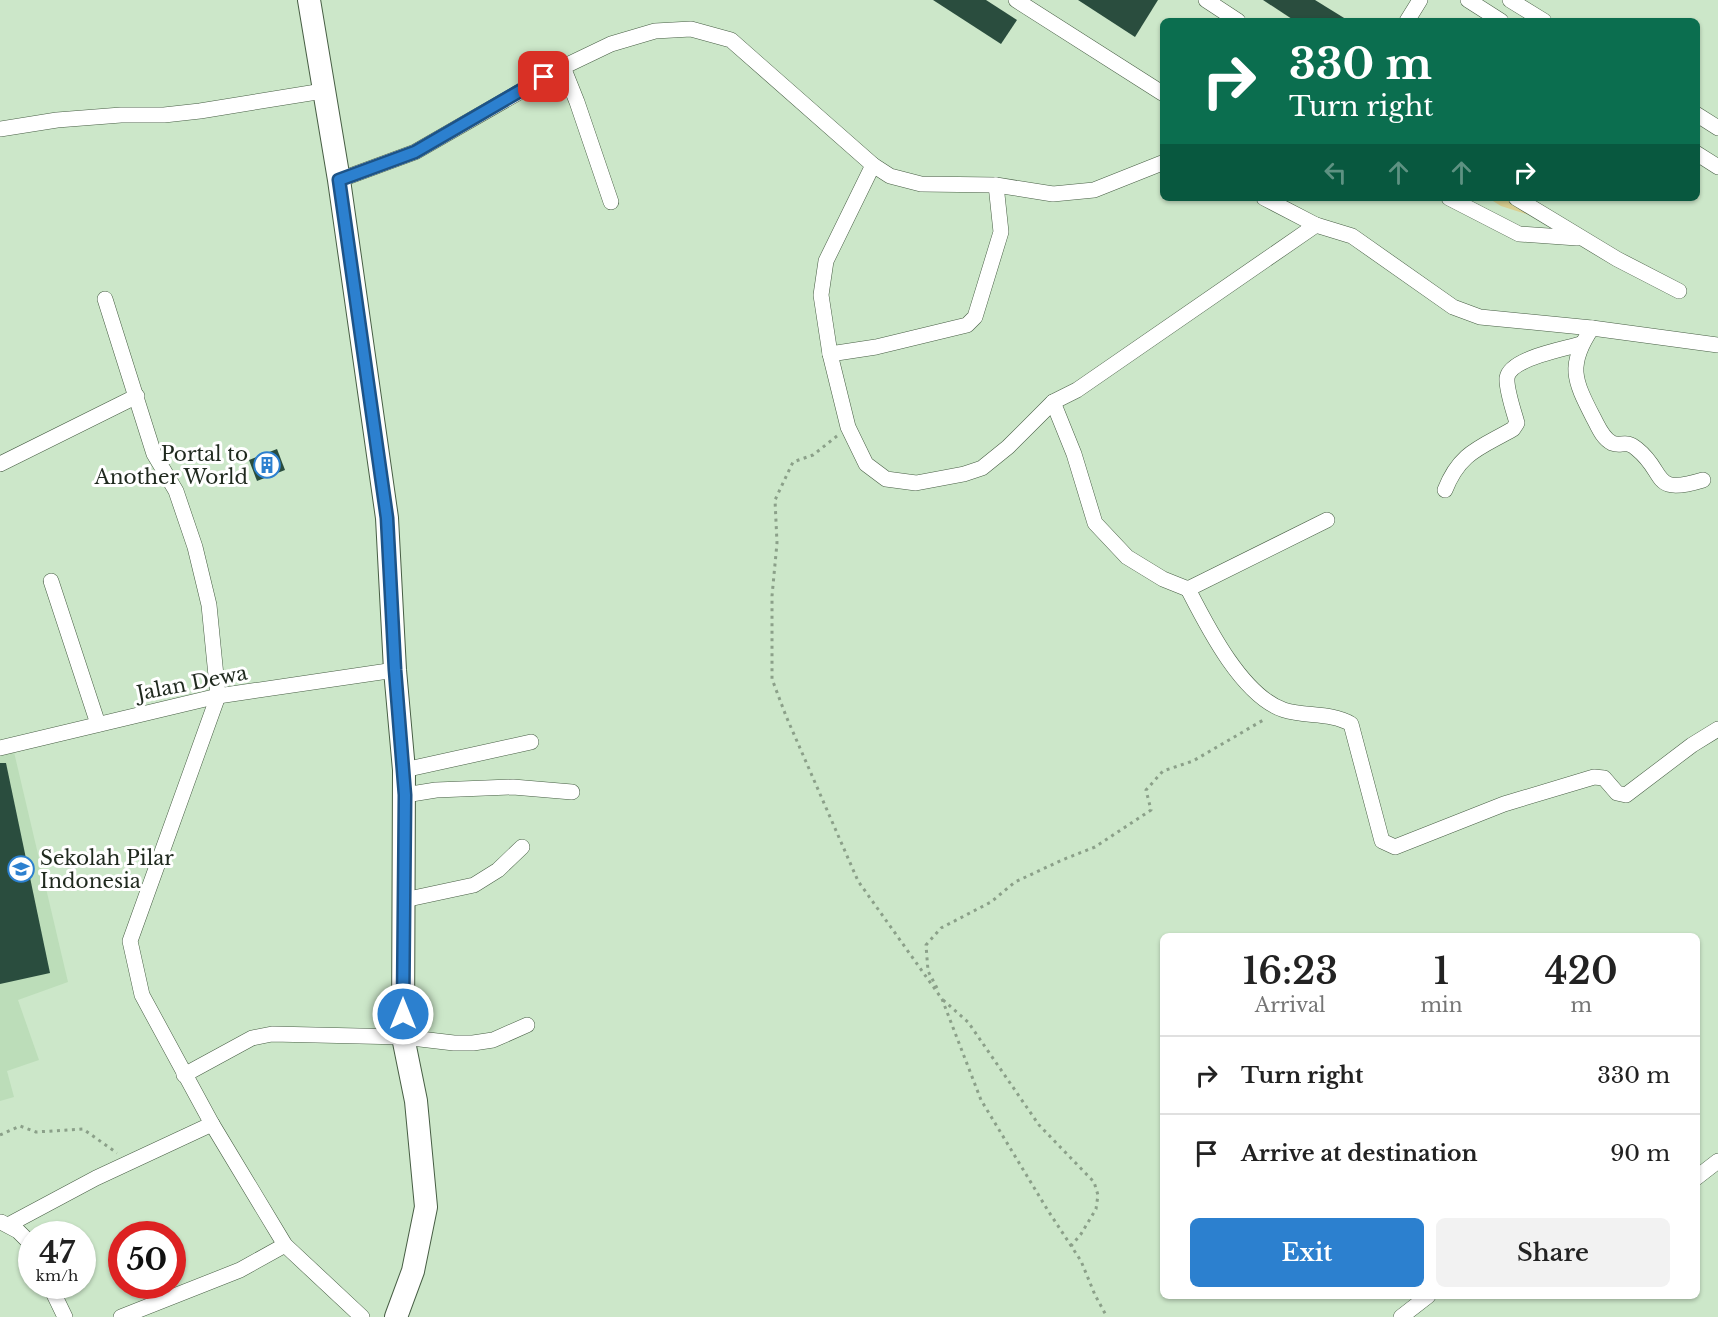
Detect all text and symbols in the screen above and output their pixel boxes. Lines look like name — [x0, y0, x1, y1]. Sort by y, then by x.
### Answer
text: 330 m — [1289, 38, 1432, 90]
icon: right — [1190, 42, 1268, 120]
pin — [518, 51, 569, 102]
icon: arrive — [527, 60, 560, 93]
text: Turn right — [1289, 90, 1433, 123]
icon: left — [1319, 156, 1352, 189]
icon: ahead — [1382, 156, 1415, 189]
icon: ahead — [1445, 156, 1478, 189]
icon: right — [1508, 156, 1541, 189]
place label: Portal to Another World — [93, 442, 248, 489]
building icon: Portal to Another World — [252, 450, 282, 480]
street label: Jalan Dewa — [132, 660, 250, 706]
place label: Sekolah Pilar Indonesia — [40, 846, 174, 893]
school or university icon: Sekolah Pilar Indonesia — [6, 854, 36, 884]
text: 16:23 — [1242, 949, 1338, 994]
text: 1 — [1434, 949, 1449, 994]
text: 420 — [1545, 949, 1618, 994]
position arrow — [371, 982, 435, 1046]
text: Arrival — [1255, 993, 1326, 1017]
text: min — [1420, 993, 1462, 1017]
text: m — [1570, 993, 1592, 1017]
icon: right — [1190, 1059, 1223, 1092]
text: Turn right — [1241, 1062, 1363, 1089]
text: 330 m — [1597, 1062, 1670, 1089]
icon: arrive — [1190, 1137, 1223, 1170]
text: Arrive at destination — [1241, 1140, 1478, 1167]
text: 90 m — [1610, 1140, 1670, 1167]
button: Exit — [1190, 1218, 1424, 1287]
button: Share — [1436, 1218, 1670, 1287]
speed limit sign: 50 — [108, 1221, 186, 1299]
text: 47 — [39, 1234, 75, 1271]
text: km/h — [36, 1266, 78, 1285]

